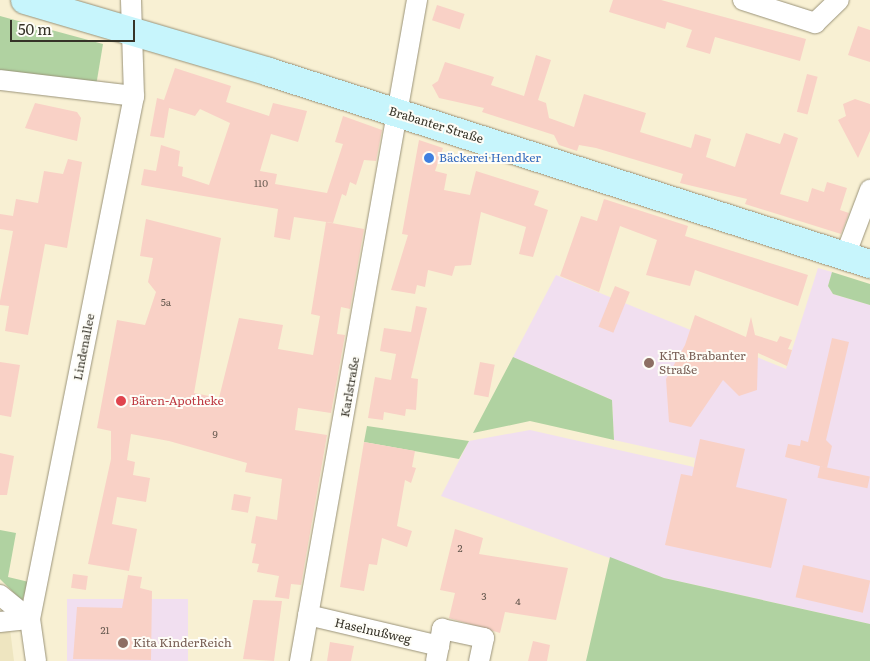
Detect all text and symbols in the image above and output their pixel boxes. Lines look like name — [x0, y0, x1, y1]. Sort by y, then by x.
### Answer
scale bar — [12, 10, 138, 42]
text: 50 m — [18, 17, 52, 40]
street label: Brabanter Straße — [387, 104, 485, 146]
place label: Bäckerei Hendker — [439, 151, 541, 165]
marker: Bäckerei Hendker — [423, 152, 435, 164]
house number: 110 — [254, 177, 268, 189]
house number: 5a — [161, 296, 171, 308]
street label: Lindenallee — [70, 312, 98, 382]
place label: KiTa Brabanter Straße — [659, 349, 746, 377]
street label: Karlstraße — [338, 356, 362, 418]
marker: KiTa Brabanter Straße — [643, 357, 655, 369]
place label: Bären-Apotheke — [131, 394, 224, 408]
marker: Bären-Apotheke — [115, 395, 127, 407]
house number: 9 — [212, 428, 218, 440]
house number: 2 — [457, 542, 463, 554]
house number: 3 — [481, 590, 487, 602]
house number: 4 — [515, 595, 521, 607]
street label: Haselnußweg — [333, 615, 413, 647]
house number: 21 — [100, 624, 110, 636]
place label: Kita KinderReich — [133, 636, 232, 650]
marker: Kita KinderReich — [117, 637, 129, 649]

